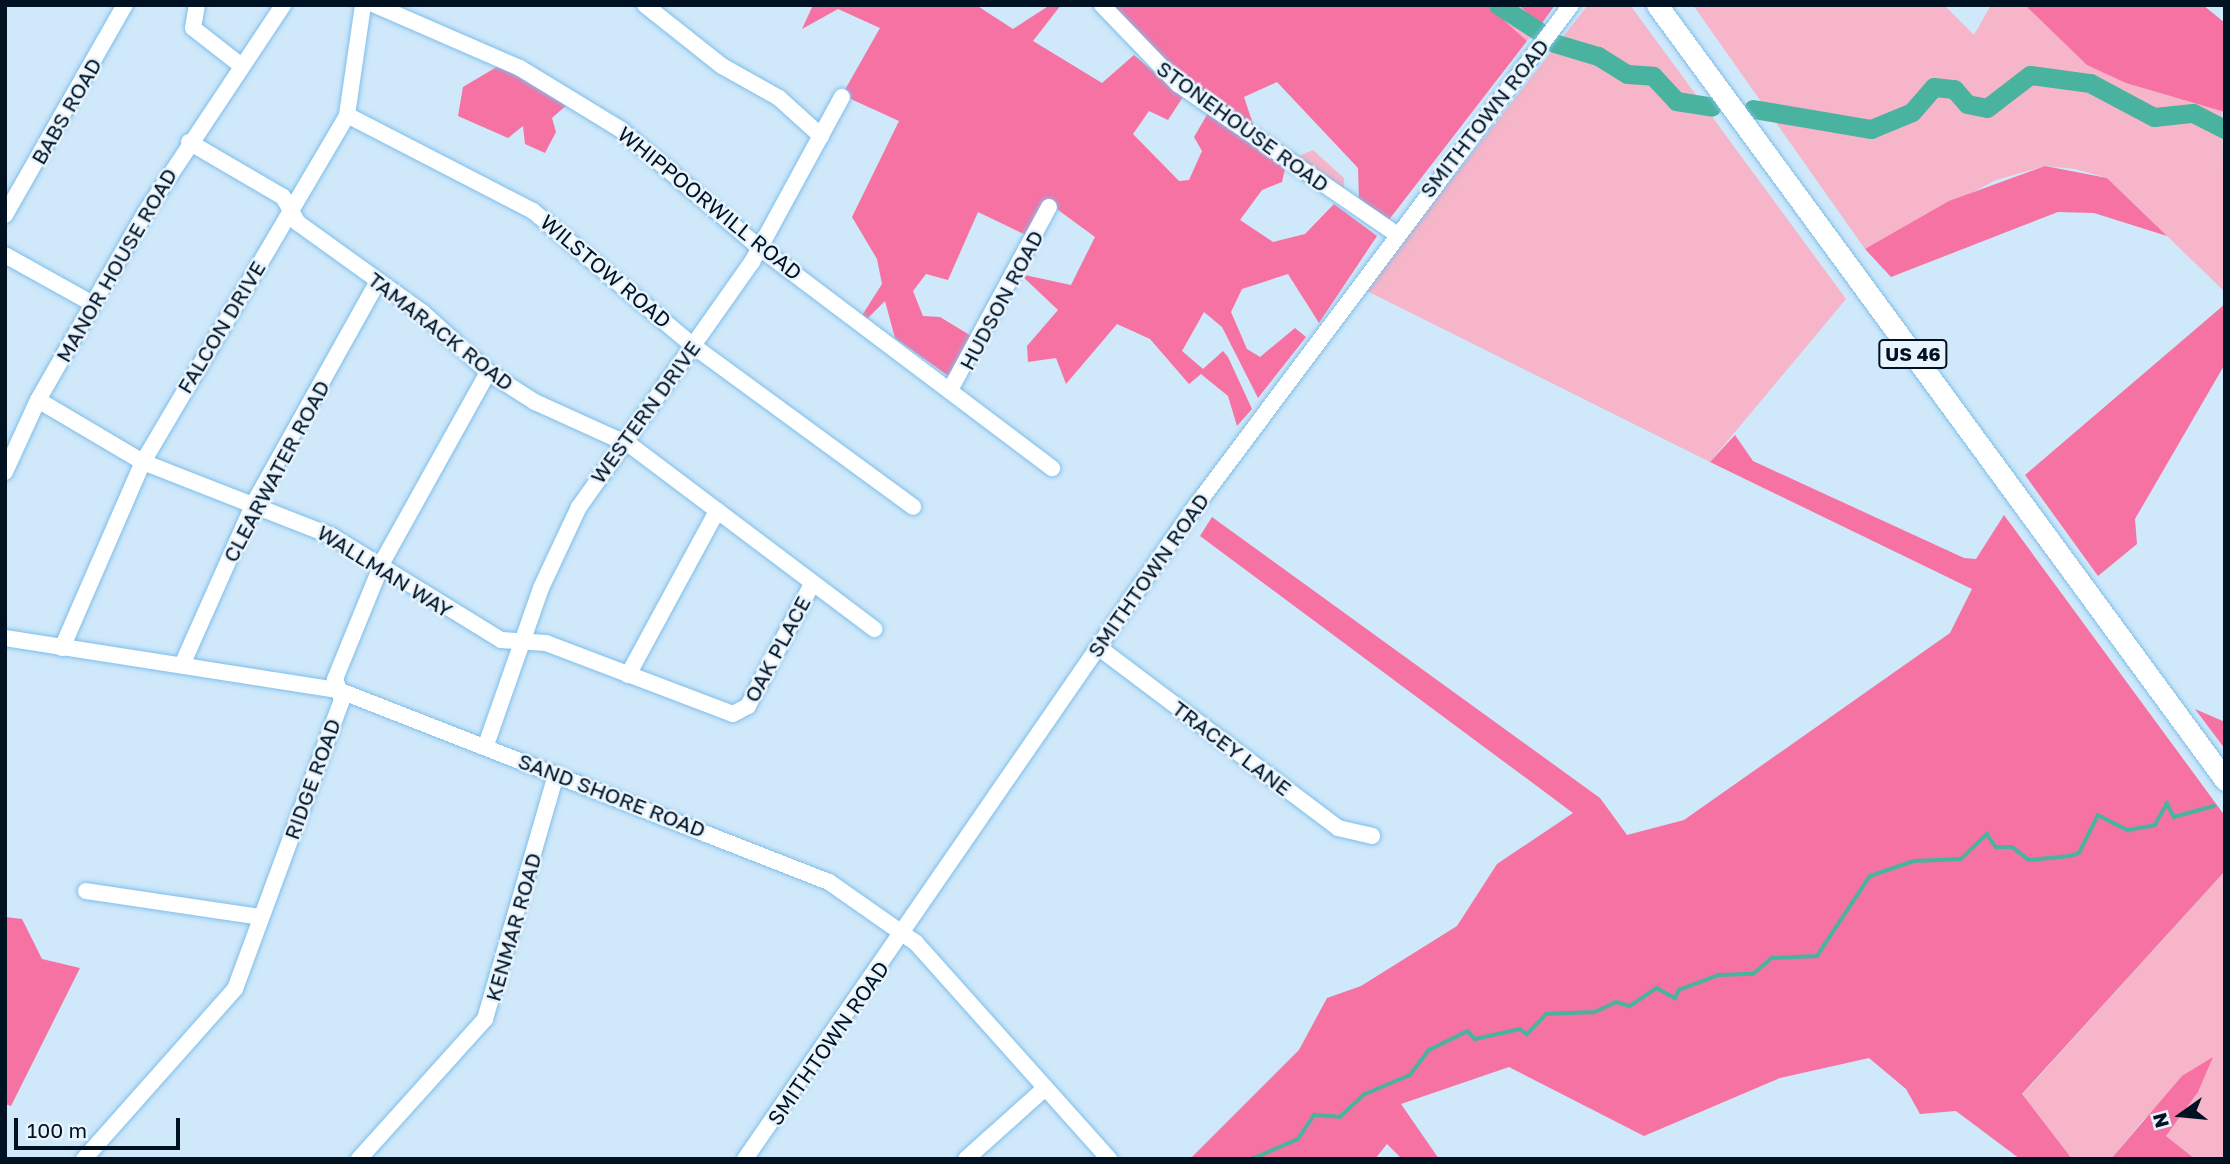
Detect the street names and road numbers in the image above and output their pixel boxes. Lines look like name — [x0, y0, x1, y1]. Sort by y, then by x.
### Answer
street label: SMITHTOWN ROAD — [1414, 34, 1554, 202]
street label: BABS ROAD — [25, 53, 107, 169]
street label: STONEHOUSE ROAD — [1152, 55, 1334, 197]
street label: WHIPPOORWILL ROAD — [613, 121, 807, 285]
street label: MANOR HOUSE ROAD — [50, 164, 182, 366]
street label: WILSTOW ROAD — [535, 209, 677, 333]
street label: HUDSON ROAD — [954, 226, 1048, 374]
street label: FALCON DRIVE — [172, 256, 270, 398]
street label: TAMARACK ROAD — [363, 266, 519, 396]
street label: WESTERN DRIVE — [585, 336, 705, 488]
road number: US 46 — [1878, 338, 1948, 370]
street label: CLEARWATER ROAD — [217, 376, 335, 566]
street label: SMITHTOWN ROAD — [1082, 488, 1214, 662]
street label: WALLMAN WAY — [313, 519, 457, 623]
street label: OAK PLACE — [739, 592, 815, 706]
street label: TRACEY LANE — [1168, 695, 1296, 801]
street label: RIDGE ROAD — [279, 715, 345, 843]
street label: SAND SHORE ROAD — [515, 748, 709, 842]
street label: KENMAR ROAD — [480, 850, 546, 1004]
street label: SMITHTOWN ROAD — [762, 956, 894, 1130]

